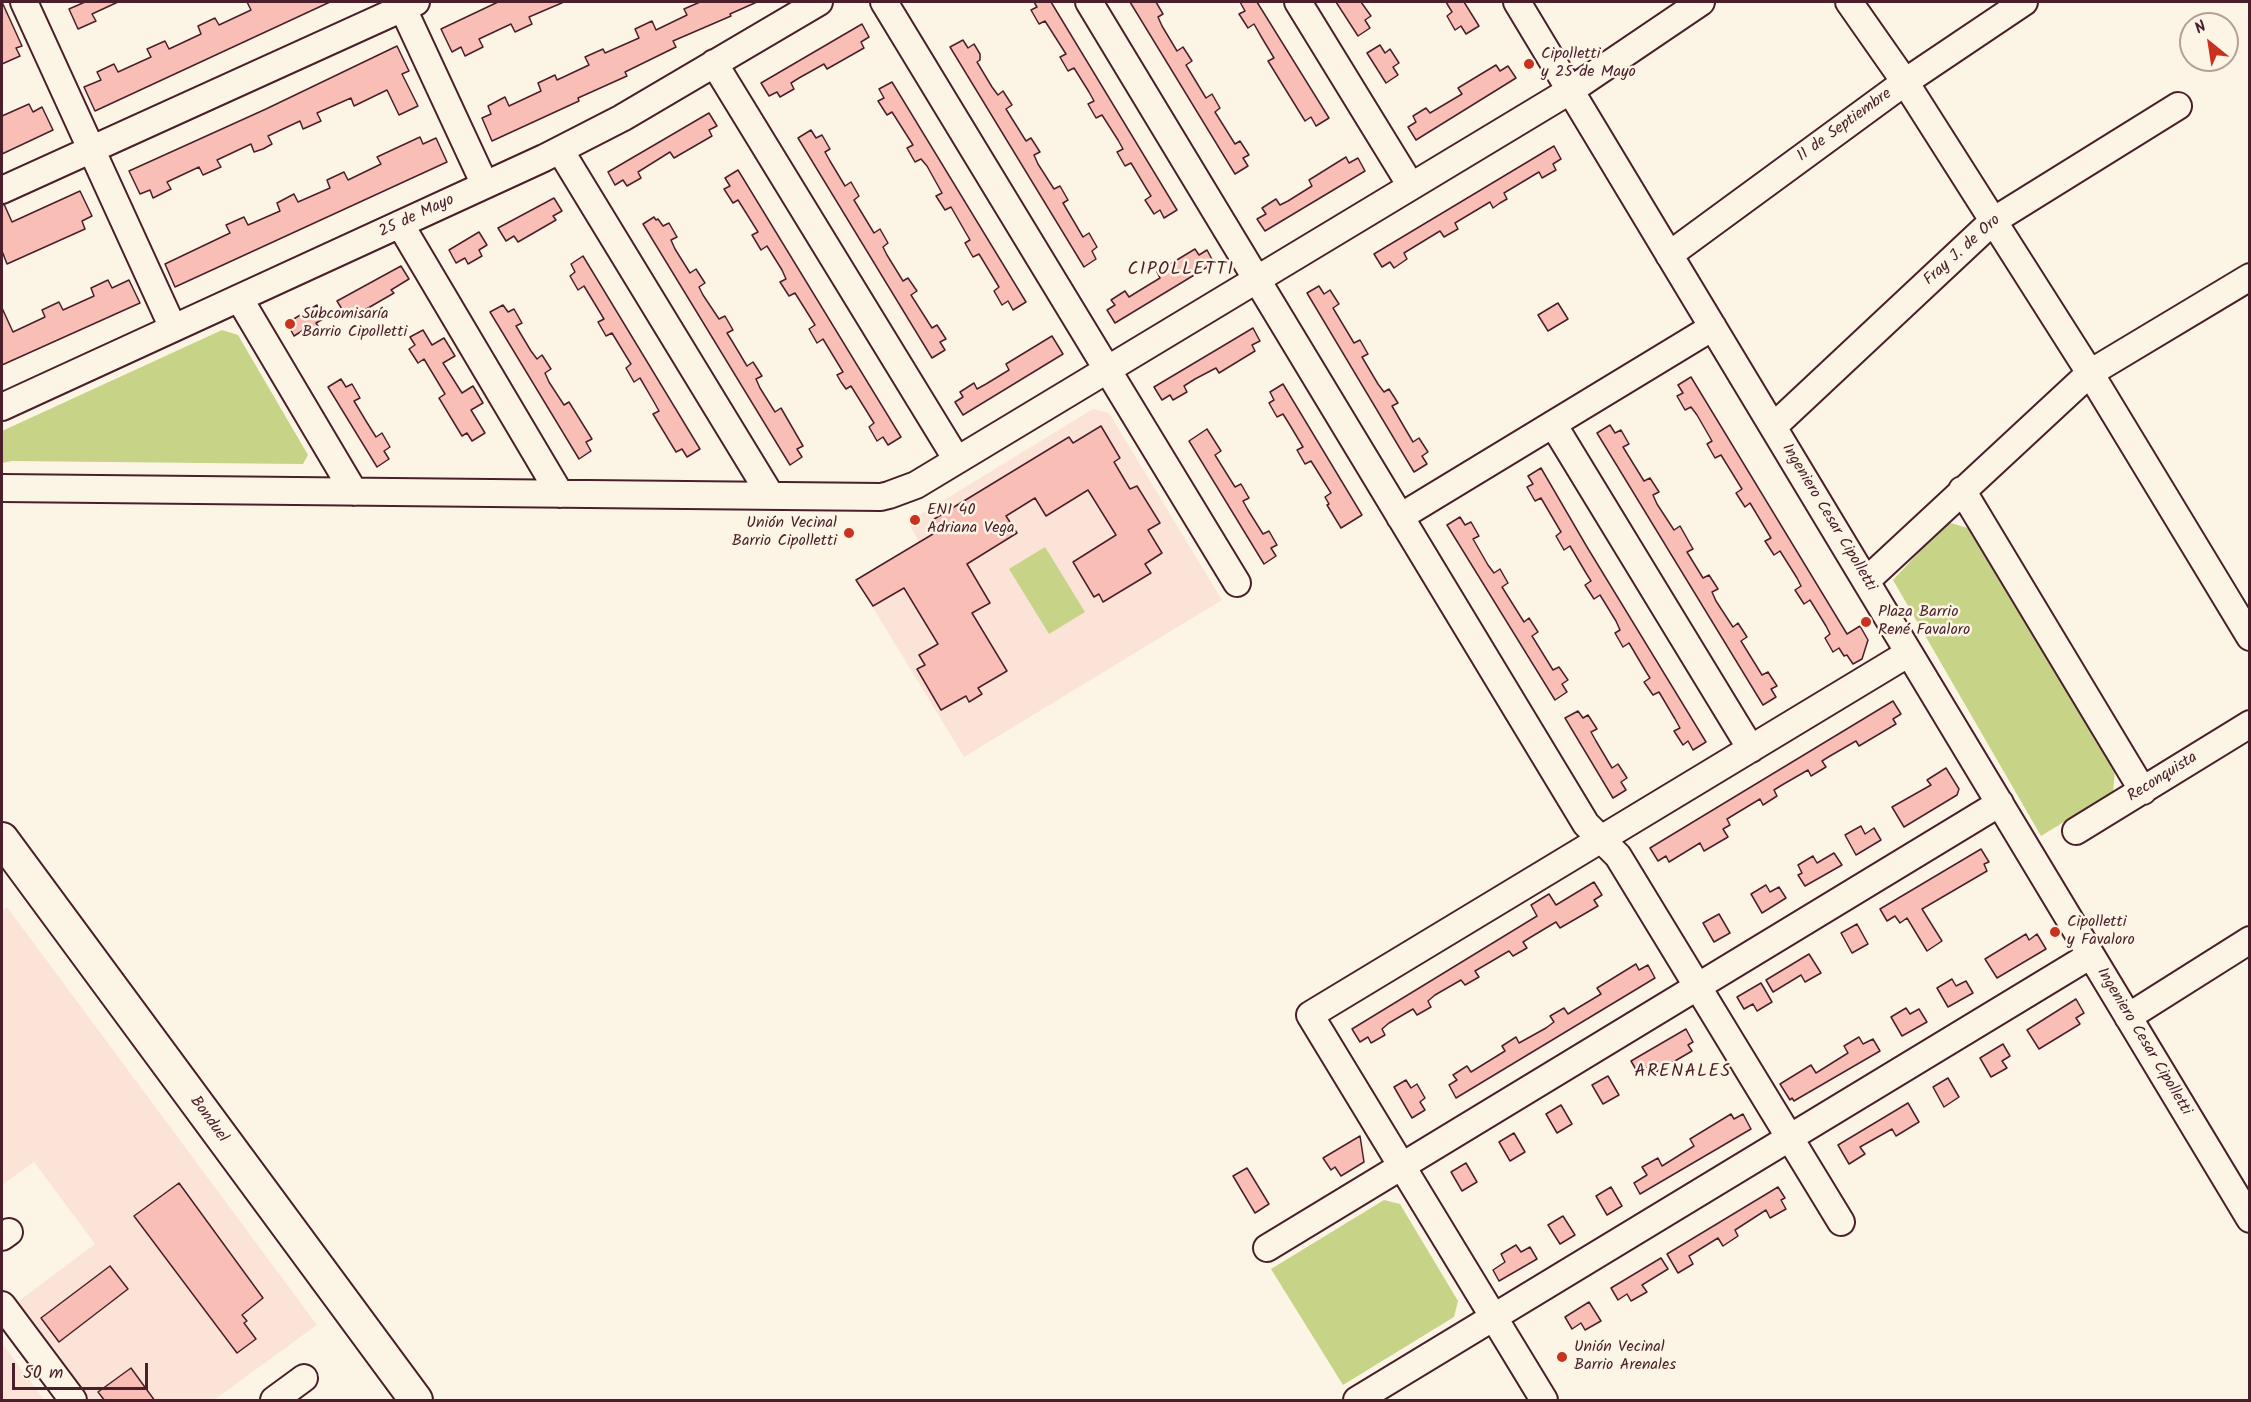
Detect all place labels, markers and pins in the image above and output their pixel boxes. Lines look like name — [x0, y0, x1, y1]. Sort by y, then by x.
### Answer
place label: Cipolletti y 25 de Mayo — [1541, 45, 1636, 83]
marker: Cipolletti y 25 de Mayo — [1522, 57, 1536, 71]
place label: Subcomisaría Barrio Cipolletti — [302, 305, 407, 343]
marker: Subcomisaría Barrio Cipolletti — [283, 317, 297, 331]
place label: ENI 40 Adriana Vega — [927, 501, 1015, 539]
marker: ENI 40 Adriana Vega — [908, 513, 922, 527]
place label: Unión Vecinal Barrio Cipolletti — [732, 514, 837, 552]
marker: Unión Vecinal Barrio Cipolletti — [842, 526, 856, 540]
place label: Plaza Barrio René Favaloro — [1878, 603, 1970, 641]
marker: Plaza Barrio René Favaloro — [1859, 615, 1873, 629]
place label: Cipolletti y Favaloro — [2067, 913, 2135, 951]
marker: Cipolletti y Favaloro — [2048, 925, 2062, 939]
place label: Unión Vecinal Barrio Arenales — [1574, 1338, 1676, 1376]
marker: Unión Vecinal Barrio Arenales — [1555, 1350, 1569, 1364]

